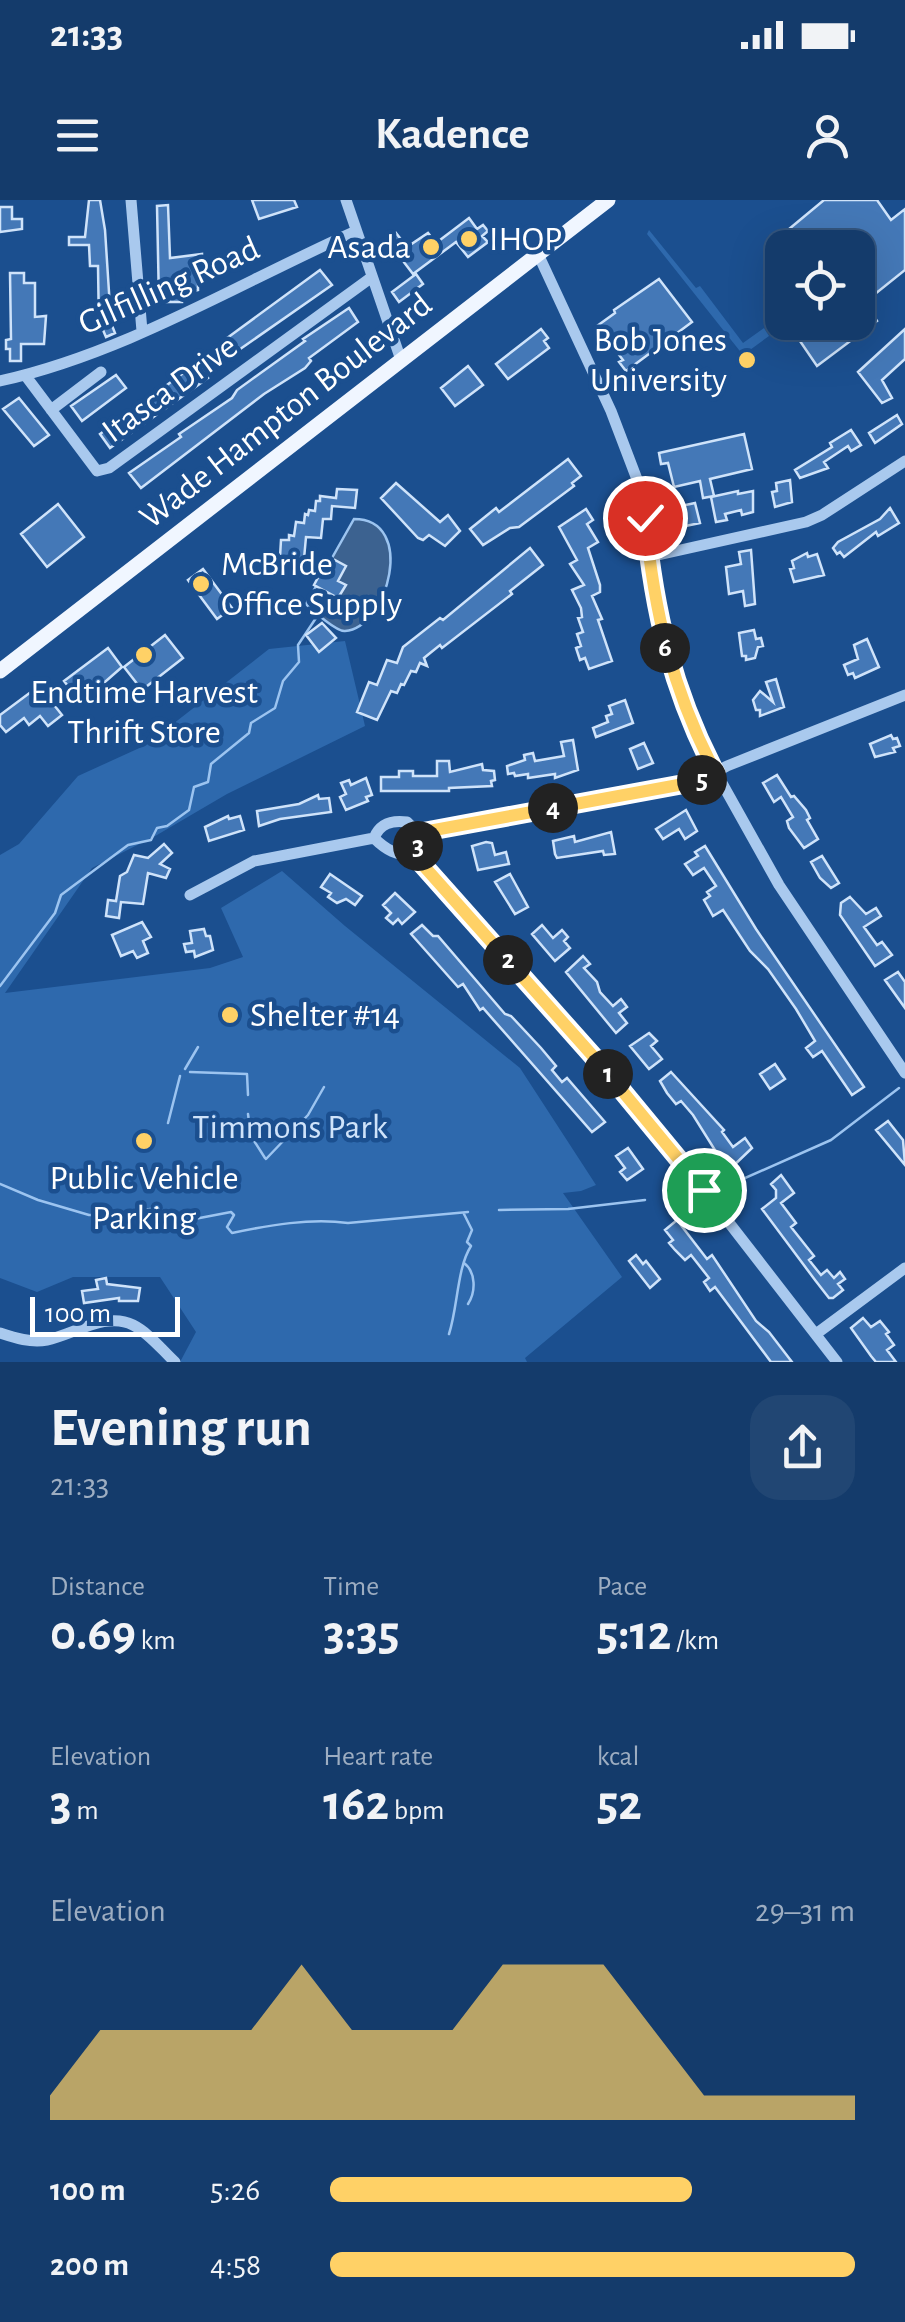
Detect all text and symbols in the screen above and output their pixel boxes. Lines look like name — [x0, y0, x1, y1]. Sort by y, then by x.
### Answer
text: 21:33 — [50, 16, 123, 54]
icon: menu — [50, 108, 105, 163]
icon: person — [800, 108, 855, 163]
text: Kadence — [375, 112, 530, 157]
place label: IHOP — [489, 222, 562, 257]
marker: IHOP — [458, 228, 480, 250]
place label: Asada — [327, 230, 411, 265]
map controls — [765, 230, 875, 340]
button: locate — [765, 230, 875, 340]
street label: Gilfilling Road — [73, 231, 265, 341]
marker: Asada — [420, 236, 442, 258]
street label: Wade Hampton Boulevard — [134, 287, 438, 535]
place label: Bob Jones University — [590, 323, 727, 398]
street label: Itasca Drive — [96, 329, 244, 449]
marker: Bob Jones University — [736, 349, 758, 371]
pin — [603, 476, 688, 561]
icon: check — [618, 491, 673, 546]
place label: McBride Office Supply — [221, 547, 402, 622]
marker: McBride Office Supply — [190, 573, 212, 595]
pin: 6 — [640, 623, 690, 673]
text: 6 — [658, 634, 672, 662]
marker: Endtime Harvest Thrift Store — [133, 644, 155, 666]
place label: Endtime Harvest Thrift Store — [30, 675, 258, 750]
pin: 5 — [677, 755, 727, 805]
text: 5 — [696, 766, 708, 794]
pin: 4 — [528, 783, 578, 833]
text: 4 — [546, 794, 560, 822]
pin: 3 — [393, 821, 443, 871]
text: 3 — [412, 832, 424, 860]
pin: 2 — [483, 935, 533, 985]
text: 2 — [501, 946, 515, 974]
place label: Shelter #14 — [250, 998, 400, 1033]
marker: Shelter #14 — [219, 1004, 241, 1026]
pin: 1 — [583, 1049, 633, 1099]
text: 1 — [603, 1060, 613, 1088]
park label: Timmons Park — [192, 1110, 388, 1145]
marker: Public Vehicle Parking — [133, 1130, 155, 1152]
pin — [662, 1148, 747, 1233]
place label: Public Vehicle Parking — [49, 1161, 239, 1236]
icon: arrive — [677, 1163, 732, 1218]
scale bar — [30, 1292, 180, 1336]
text: 100 m — [45, 1300, 111, 1328]
button: share — [750, 1395, 855, 1500]
text: Evening run — [50, 1401, 312, 1456]
text: 21:33 — [50, 1469, 109, 1501]
text: Distance — [50, 1573, 145, 1601]
text: Time — [323, 1573, 379, 1601]
text: Pace — [597, 1573, 647, 1601]
text: 0.69 — [50, 1609, 136, 1659]
text: 3:35 — [323, 1609, 399, 1659]
text: 5:12 — [597, 1609, 671, 1659]
text: km — [136, 1627, 176, 1655]
text: /km — [671, 1627, 719, 1655]
text: Elevation — [50, 1743, 151, 1771]
text: Heart rate — [323, 1743, 433, 1771]
text: kcal — [597, 1743, 639, 1771]
text: 3 — [50, 1779, 72, 1829]
text: 162 — [323, 1779, 389, 1829]
text: 52 — [597, 1779, 642, 1829]
text: m — [72, 1797, 99, 1825]
text: bpm — [389, 1797, 444, 1825]
text: Elevation — [50, 1895, 166, 1927]
text: 29–31 m — [755, 1895, 855, 1927]
text: 100 m — [50, 2174, 126, 2206]
text: 5:26 — [210, 2174, 260, 2206]
text: 200 m — [50, 2249, 129, 2281]
text: 4:58 — [210, 2249, 261, 2281]

